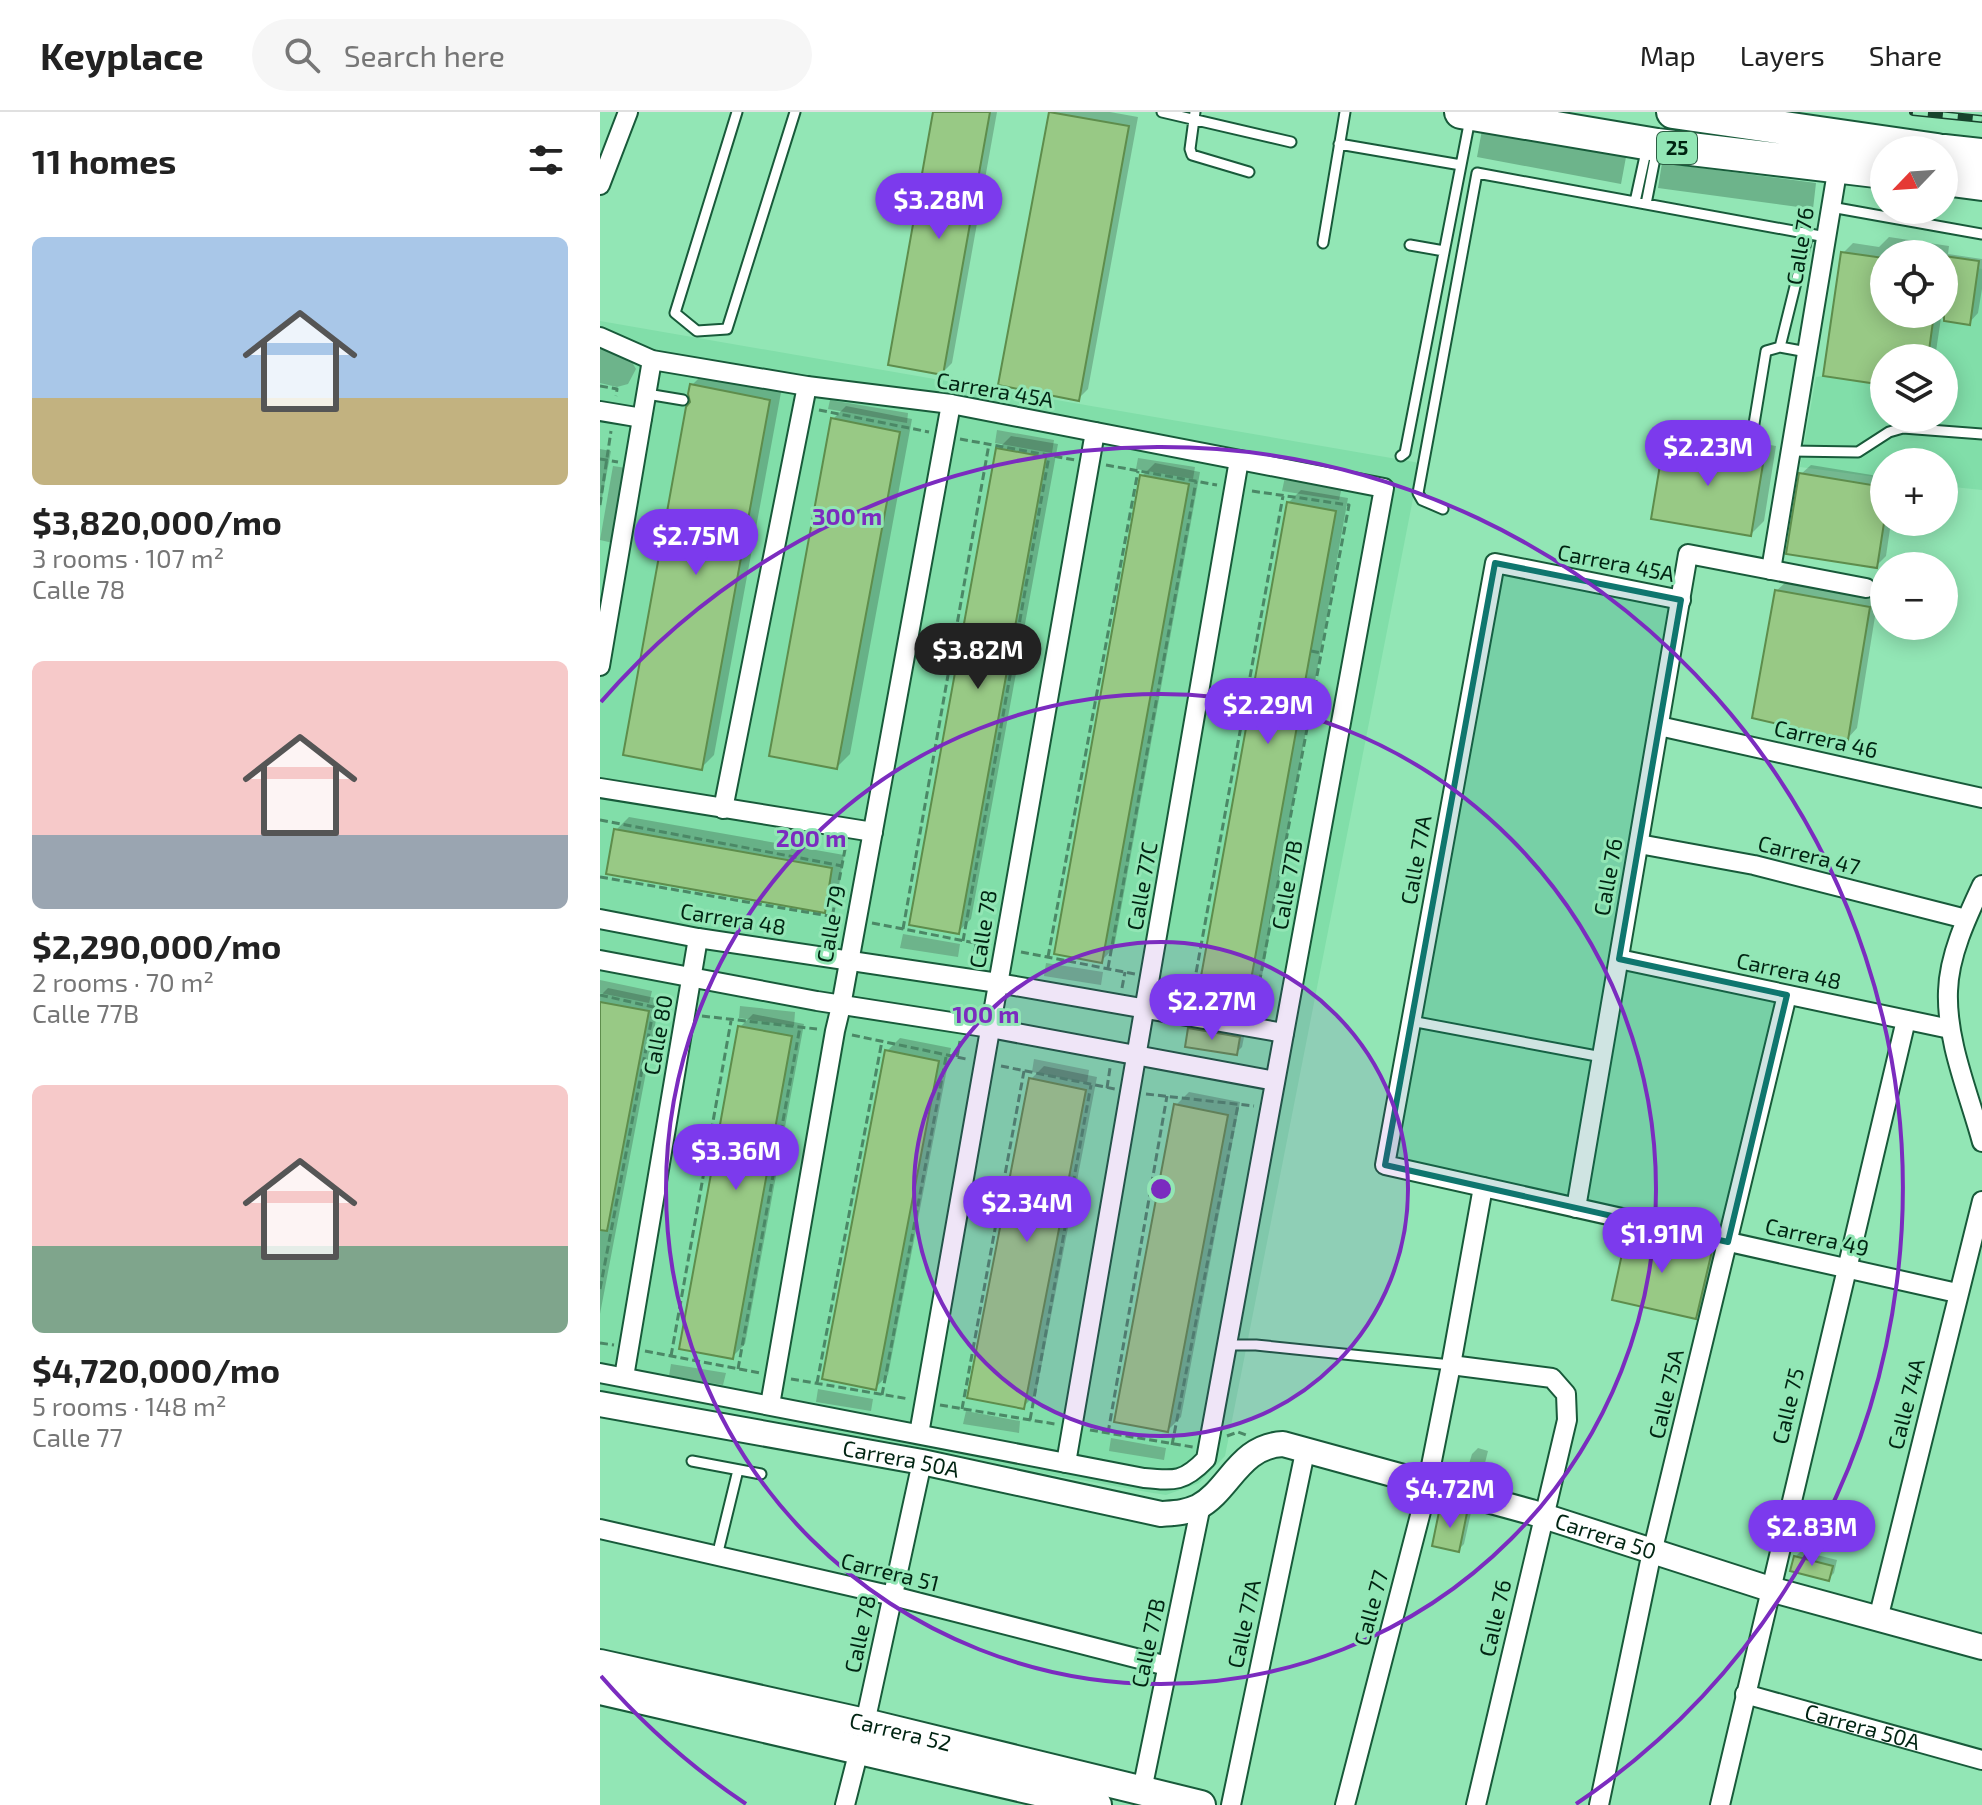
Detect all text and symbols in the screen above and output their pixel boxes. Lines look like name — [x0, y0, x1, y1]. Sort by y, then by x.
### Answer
search box — [252, 19, 812, 91]
text: Keyplace — [40, 32, 204, 78]
icon: search — [280, 33, 324, 77]
text: Search here — [344, 37, 505, 73]
text: Map — [1640, 38, 1696, 72]
text: Layers — [1740, 38, 1825, 72]
text: Share — [1869, 38, 1942, 72]
road number: 25 — [1657, 132, 1697, 164]
north arrow — [1870, 136, 1958, 224]
map controls — [1870, 136, 1958, 640]
icon: filters — [524, 138, 568, 182]
text: 11 homes — [32, 140, 176, 181]
pin: $3.28M — [874, 173, 1004, 241]
text: $3.28M — [893, 183, 985, 214]
street label: Calle 76 — [1780, 205, 1818, 287]
button: locate — [1870, 240, 1958, 328]
icon: home — [228, 289, 372, 433]
button: layers — [1870, 344, 1958, 432]
street label: Carrera 45A — [935, 366, 1056, 412]
pin: $2.23M — [1643, 420, 1773, 488]
text: $2.23M — [1663, 430, 1753, 461]
button: + — [1870, 448, 1958, 536]
text: $3,820,000/mo — [32, 501, 282, 542]
text: 300 m — [812, 501, 882, 530]
pin: $2.75M — [631, 509, 761, 577]
text: $2.75M — [652, 519, 740, 550]
street label: Carrera 45A — [1555, 538, 1677, 586]
text: 3 rooms · 107 m² — [32, 542, 224, 573]
button: − — [1870, 552, 1958, 640]
text: Calle 78 — [32, 573, 125, 604]
pin: $3.82M — [913, 623, 1043, 691]
text: $3.82M — [932, 633, 1024, 664]
pin: $2.29M — [1203, 678, 1333, 746]
text: $2.29M — [1223, 688, 1313, 719]
icon: home — [228, 713, 372, 857]
street label: Carrera 46 — [1772, 713, 1881, 763]
street label: Calle 77A — [1394, 813, 1436, 906]
text: 200 m — [776, 823, 846, 852]
street label: Carrera 47 — [1755, 829, 1863, 879]
street label: Calle 76 — [1587, 836, 1627, 918]
street label: Calle 77B — [1265, 838, 1307, 932]
street label: Calle 77C — [1120, 840, 1162, 932]
street label: Calle 79 — [810, 883, 850, 965]
street label: Calle 78 — [963, 888, 1001, 970]
street label: Carrera 48 — [679, 897, 788, 939]
text: $2,290,000/mo — [32, 925, 281, 966]
street label: Carrera 48 — [1734, 946, 1844, 994]
text: 2 rooms · 70 m² — [32, 966, 214, 997]
pin: $2.27M — [1147, 974, 1277, 1042]
text: $2.27M — [1167, 984, 1257, 1015]
street label: Calle 80 — [637, 993, 677, 1077]
text: Calle 77B — [32, 997, 139, 1028]
text: 100 m — [953, 999, 1019, 1028]
pin: $3.36M — [671, 1124, 801, 1192]
text: $3.36M — [691, 1134, 781, 1165]
icon: home — [228, 1137, 372, 1281]
centre of rings — [1147, 1175, 1175, 1203]
pin: $2.34M — [962, 1176, 1092, 1244]
text: $2.34M — [981, 1186, 1073, 1217]
pin: $1.91M — [1597, 1207, 1727, 1275]
street label: Carrera 49 — [1763, 1211, 1872, 1261]
text: $1.91M — [1620, 1217, 1704, 1248]
street label: Calle 75A — [1642, 1346, 1688, 1441]
text: $4,720,000/mo — [32, 1349, 280, 1390]
street label: Calle 74A — [1881, 1355, 1929, 1452]
street label: Calle 75 — [1766, 1365, 1808, 1446]
text: 5 rooms · 148 m² — [32, 1390, 227, 1421]
text: Calle 77 — [32, 1421, 123, 1452]
street label: Carrera 50A — [841, 1434, 962, 1482]
pin: $4.72M — [1385, 1462, 1515, 1530]
text: $4.72M — [1405, 1472, 1495, 1503]
pin: $2.83M — [1747, 1500, 1877, 1568]
street label: Carrera 50 — [1552, 1507, 1660, 1564]
text: $2.83M — [1766, 1510, 1858, 1541]
street label: Carrera 51 — [839, 1546, 942, 1596]
street label: Calle 77 — [1348, 1567, 1393, 1648]
street label: Calle 77A — [1221, 1577, 1265, 1670]
street label: Calle 76 — [1473, 1577, 1515, 1659]
street label: Calle 78 — [838, 1592, 880, 1675]
street label: Calle 77B — [1125, 1596, 1169, 1690]
street label: Carrera 50A — [1802, 1697, 1924, 1754]
street label: Carrera 52 — [847, 1706, 954, 1756]

